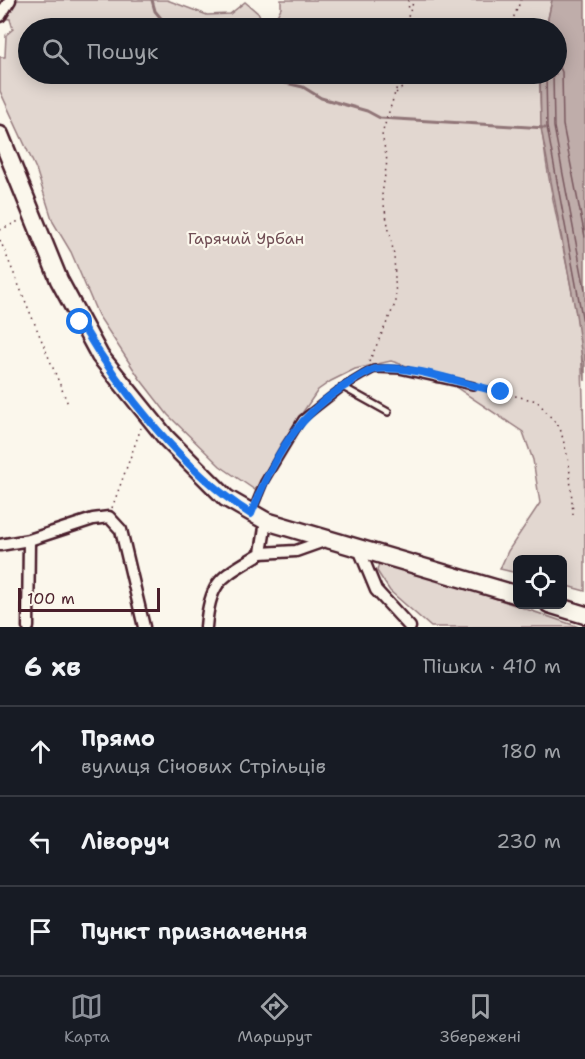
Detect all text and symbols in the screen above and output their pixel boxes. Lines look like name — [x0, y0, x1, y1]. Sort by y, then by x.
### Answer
search box — [18, 18, 567, 84]
icon: search — [39, 35, 72, 68]
text: Пошук — [87, 37, 158, 66]
park label: Гарячий Урбан — [188, 228, 304, 249]
route start — [66, 308, 92, 334]
route end — [487, 378, 513, 404]
map controls — [513, 555, 567, 609]
button: locate — [513, 555, 567, 609]
scale bar — [18, 585, 160, 612]
text: 100 m — [27, 588, 75, 609]
text: 6 хв — [24, 649, 81, 684]
text: Пішки · 410 m — [423, 653, 561, 679]
text: Прямо — [81, 724, 155, 753]
icon: ahead — [24, 735, 57, 768]
text: 180 m — [501, 738, 561, 764]
text: вулиця Січових Стрільців — [81, 753, 326, 779]
icon: left — [24, 825, 57, 858]
text: Ліворуч — [81, 827, 169, 856]
text: 230 m — [496, 828, 561, 854]
icon: arrive — [24, 915, 57, 948]
text: Пункт призначення — [81, 917, 308, 946]
tab: Карта — [64, 990, 110, 1047]
tab: Маршрут — [238, 990, 312, 1047]
tab: Збережені — [440, 990, 521, 1047]

